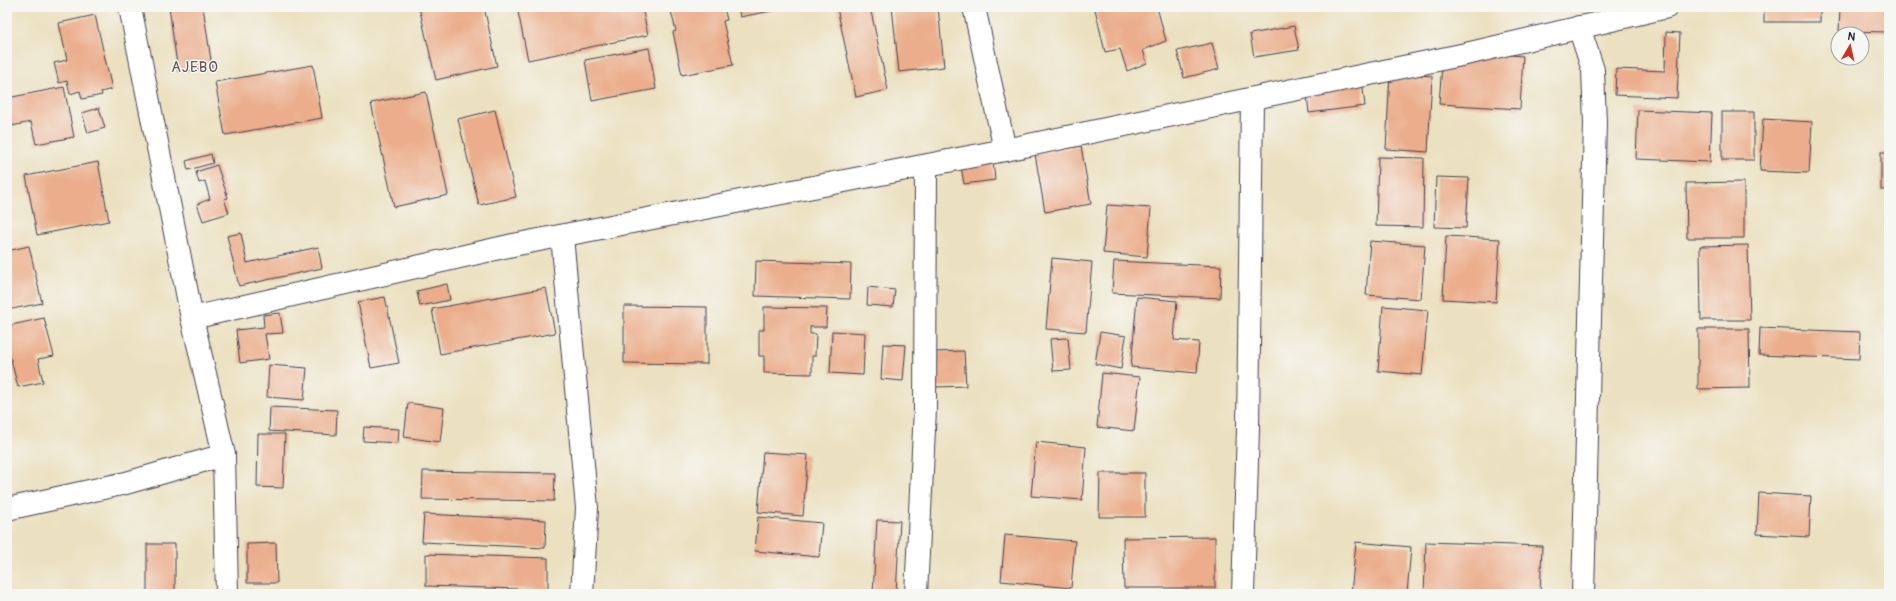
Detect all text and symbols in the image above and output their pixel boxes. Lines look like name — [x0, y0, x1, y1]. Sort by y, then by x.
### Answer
north arrow — [1830, 26, 1870, 66]
text: N — [1847, 30, 1857, 44]
district label: AJEBO — [171, 58, 219, 77]

